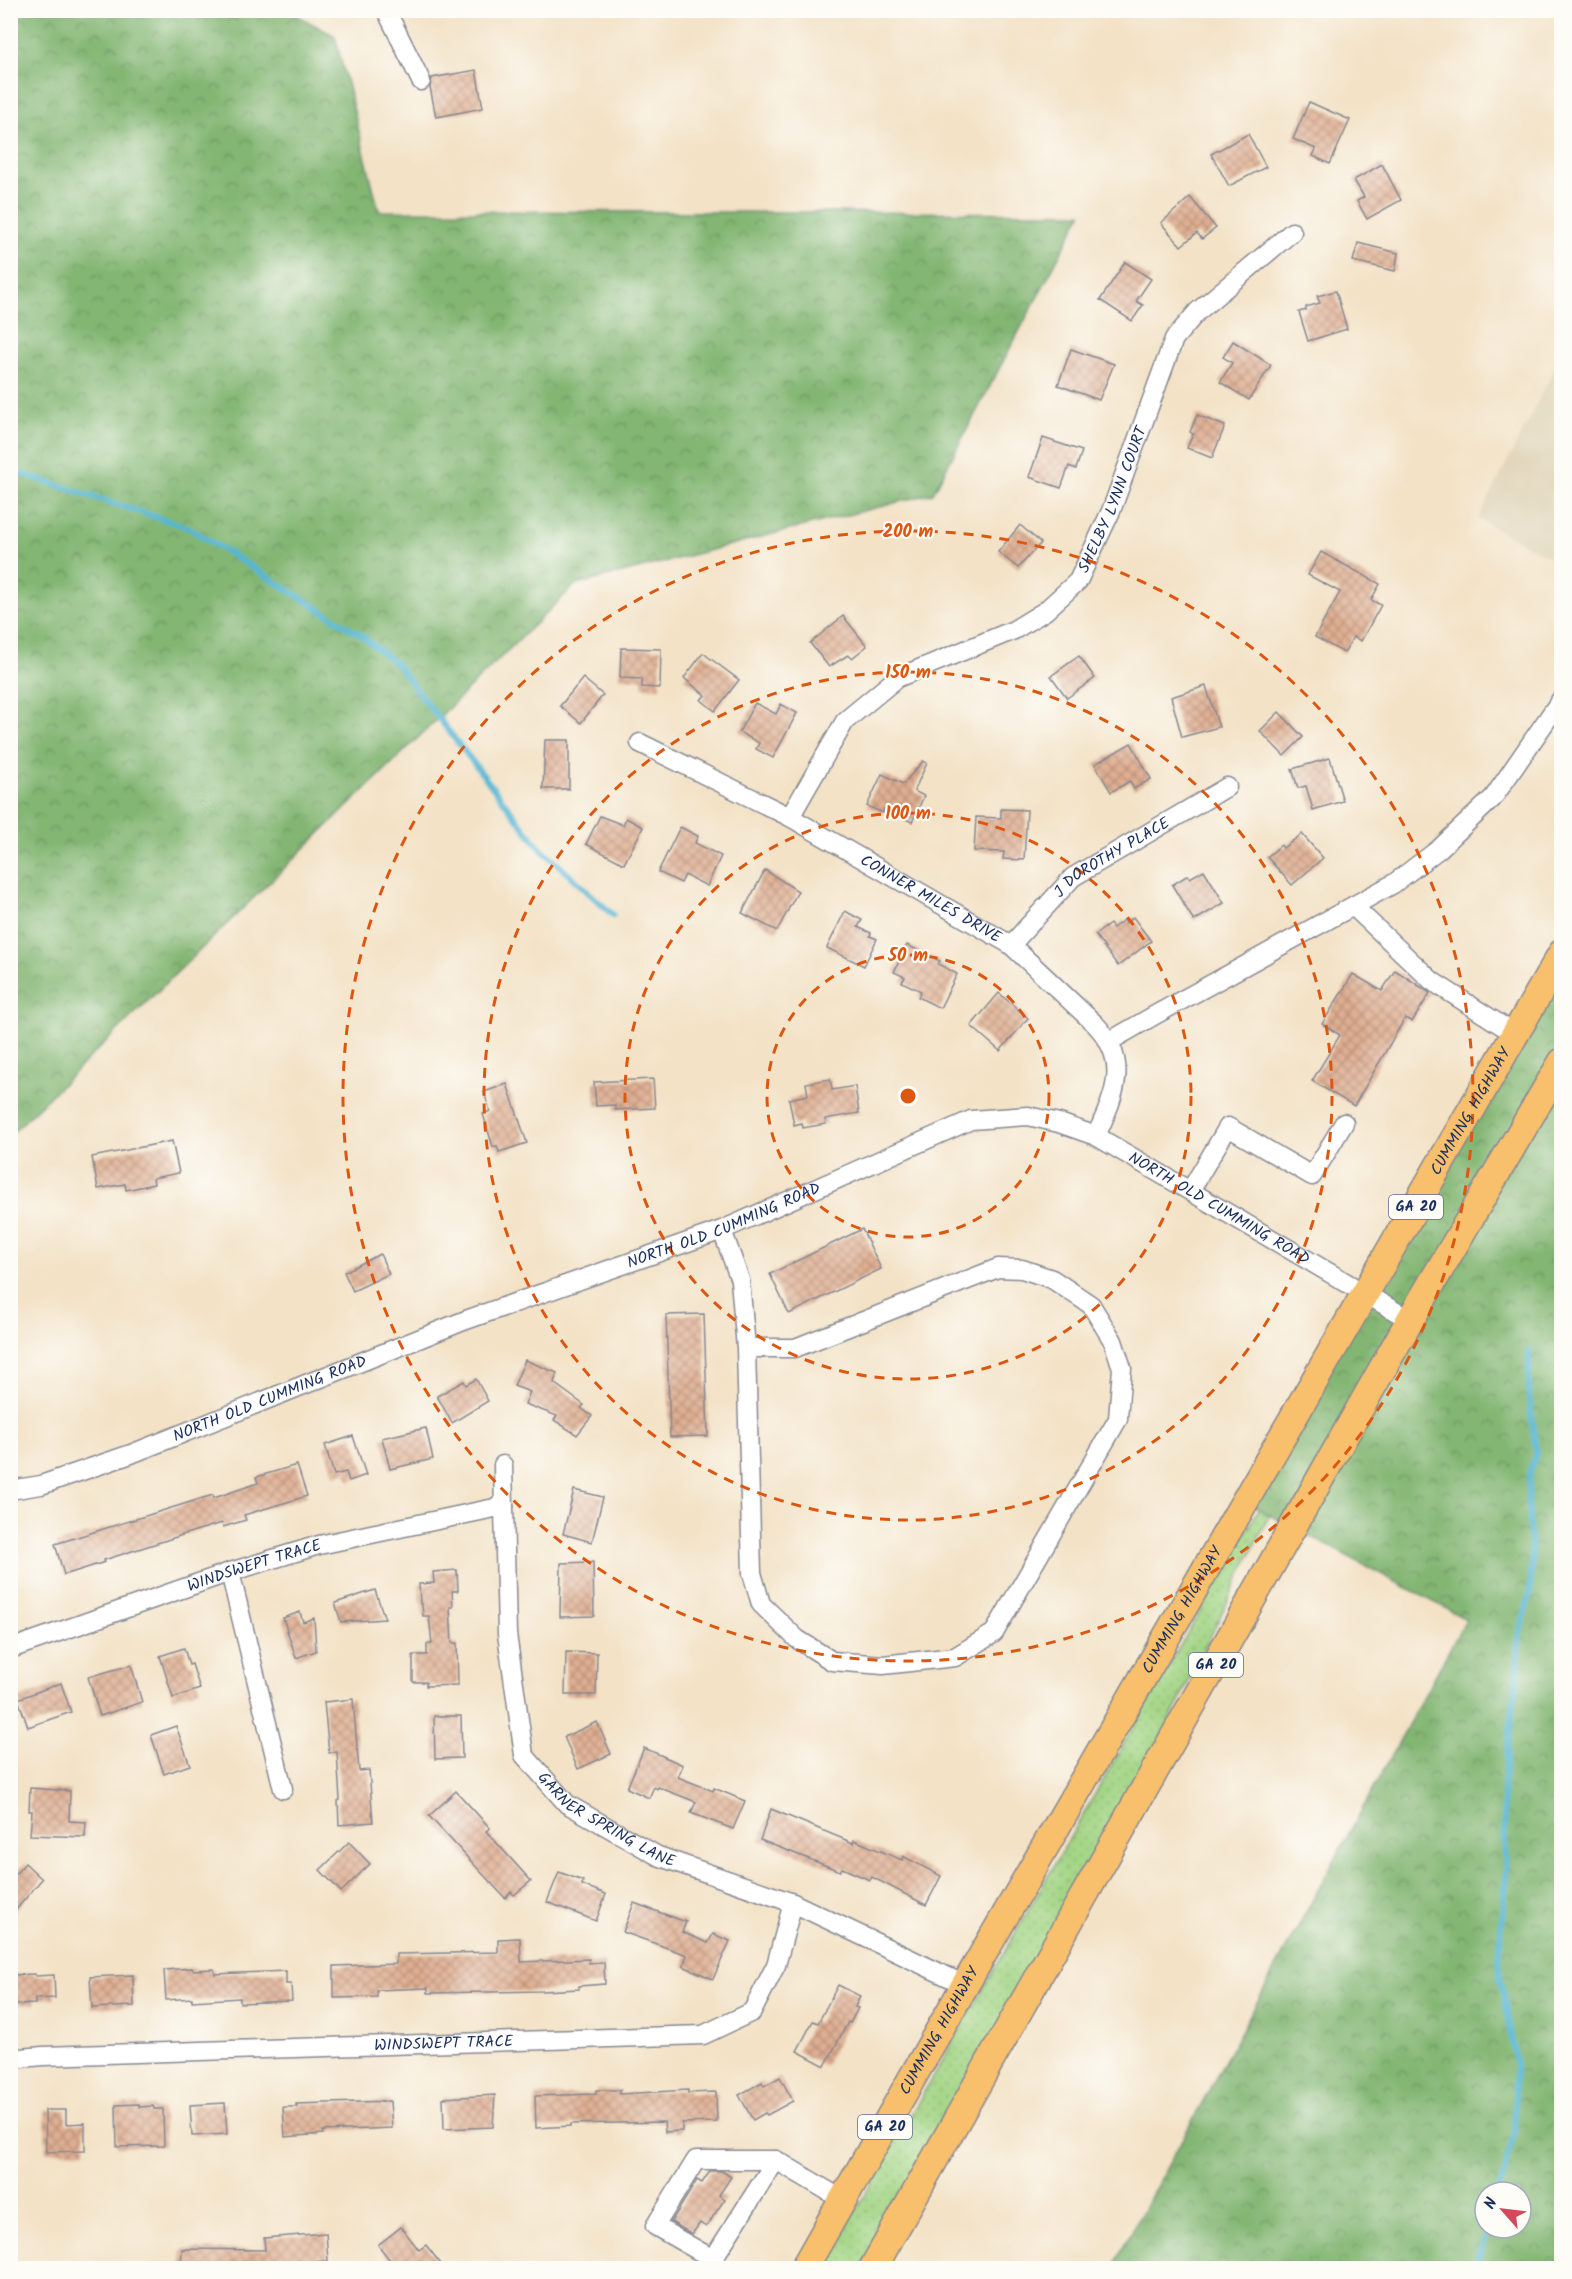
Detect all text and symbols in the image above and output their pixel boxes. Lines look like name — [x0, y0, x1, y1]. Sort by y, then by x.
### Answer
street label: SHELBY LYNN COURT — [1071, 422, 1154, 577]
text: 200 m — [883, 518, 934, 547]
text: 150 m — [885, 659, 931, 688]
text: 100 m — [885, 800, 931, 829]
street label: J DOROTHY PLACE — [1047, 810, 1175, 903]
street label: CONNER MILES DRIVE — [856, 848, 1007, 950]
text: 50 m — [887, 942, 928, 971]
street label: CUMMING HIGHWAY — [1424, 1042, 1518, 1180]
centre of rings — [898, 1086, 918, 1106]
street label: NORTH OLD CUMMING ROAD — [1124, 1145, 1315, 1271]
street label: NORTH OLD CUMMING ROAD — [623, 1175, 825, 1275]
road number: GA 20 — [1389, 1195, 1443, 1219]
street label: NORTH OLD CUMMING ROAD — [169, 1349, 370, 1449]
street label: WINDSWEPT TRACE — [184, 1532, 325, 1599]
street label: CUMMING HIGHWAY — [1135, 1541, 1229, 1678]
road number: GA 20 — [1189, 1653, 1243, 1677]
street label: GARNER SPRING LANE — [532, 1766, 680, 1874]
street label: CUMMING HIGHWAY — [892, 1961, 986, 2100]
street label: WINDSWEPT TRACE — [374, 2029, 514, 2058]
road number: GA 20 — [858, 2115, 912, 2139]
north arrow — [1473, 2180, 1533, 2240]
text: N — [1478, 2193, 1504, 2214]

